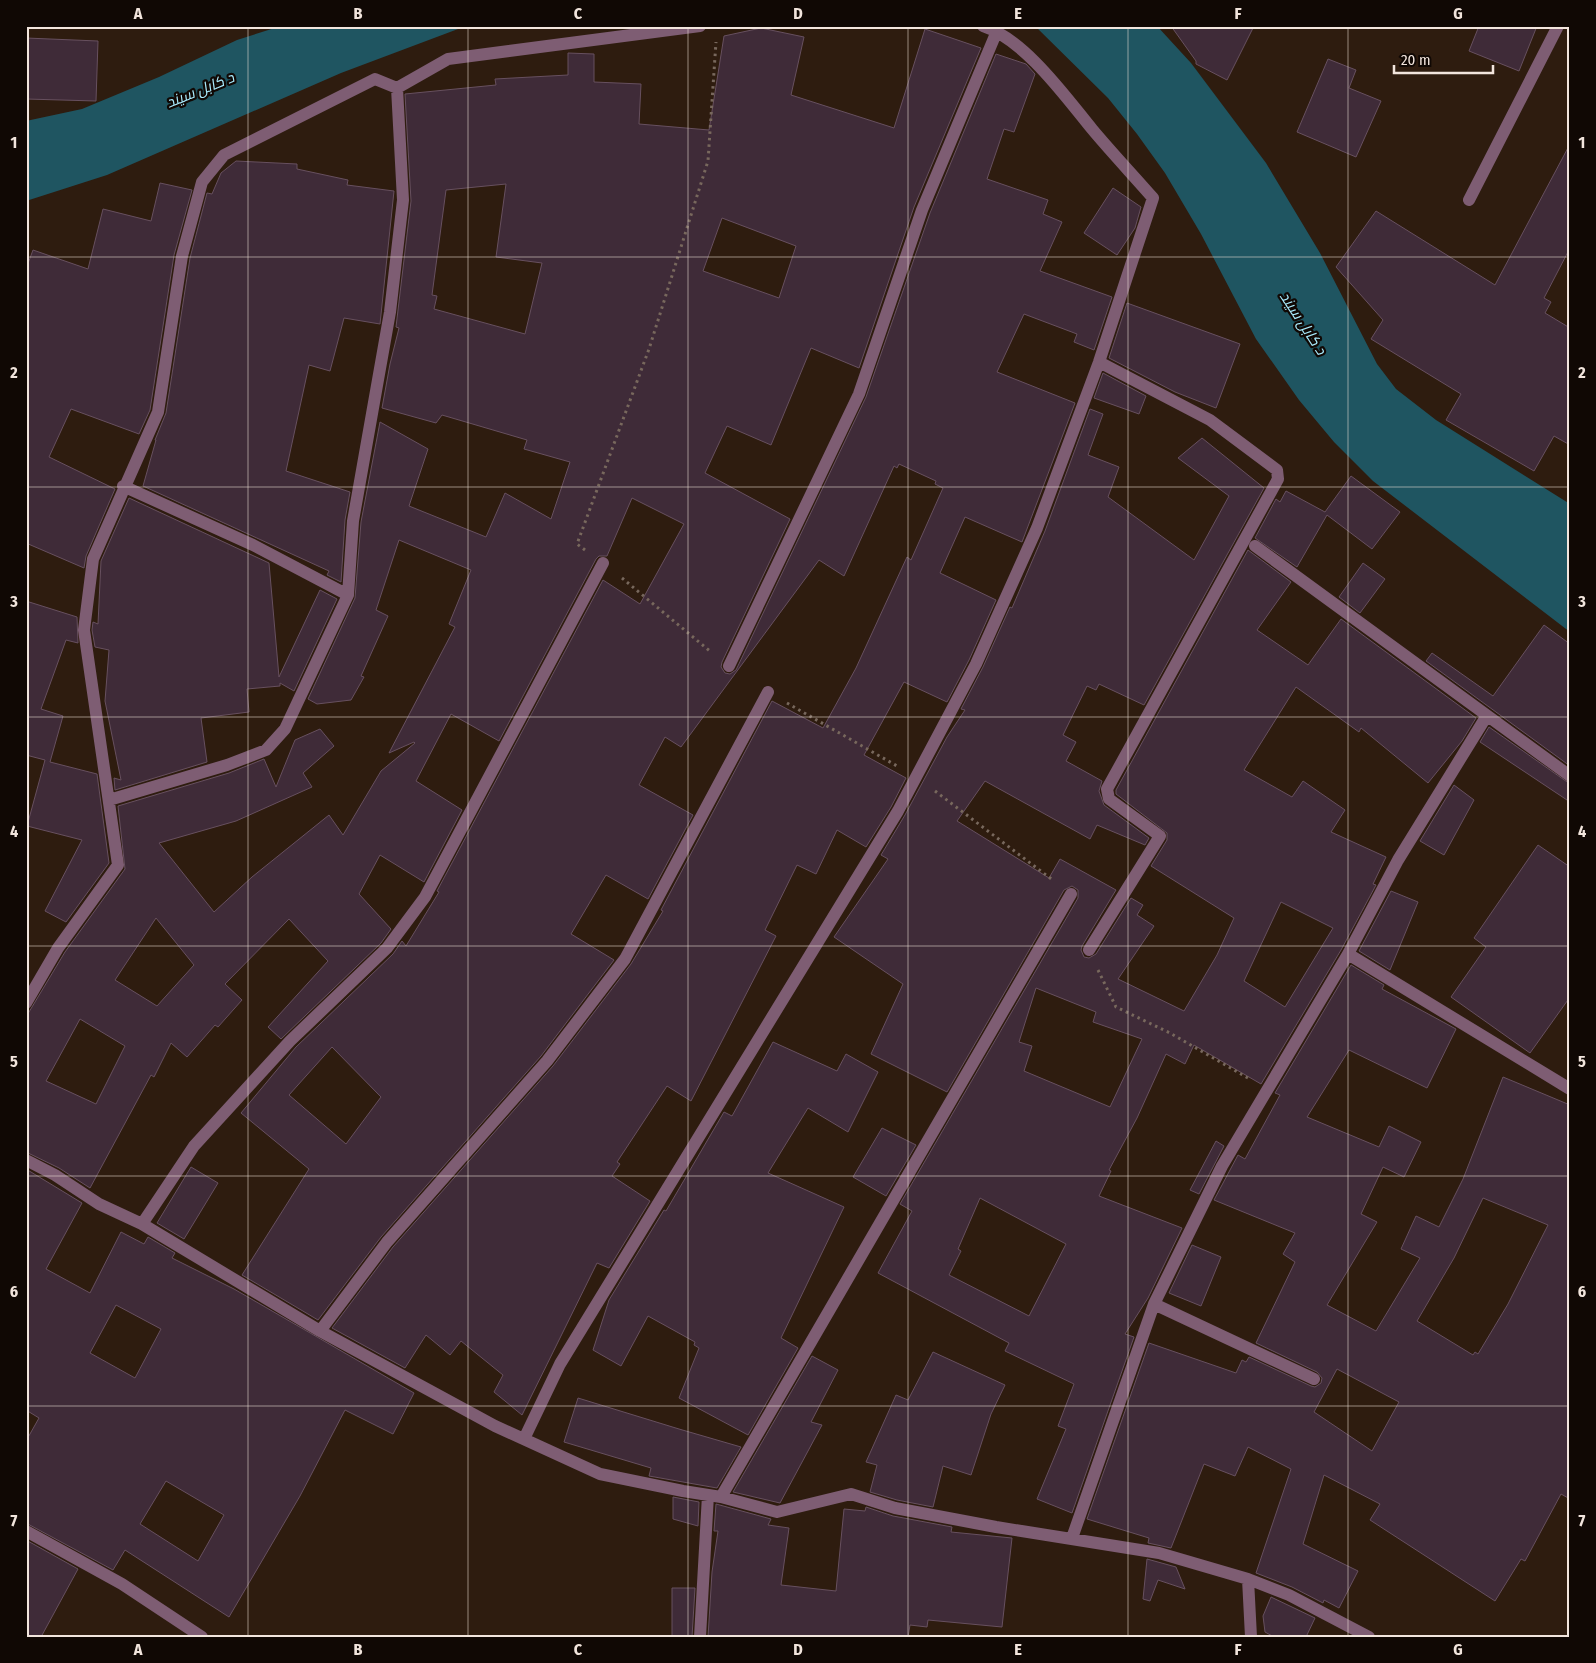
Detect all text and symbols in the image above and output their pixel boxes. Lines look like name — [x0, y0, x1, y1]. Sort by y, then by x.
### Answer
text: A — [133, 4, 143, 23]
text: B — [354, 4, 363, 23]
text: C — [574, 4, 583, 23]
text: D — [793, 4, 803, 23]
text: E — [1014, 4, 1022, 23]
text: F — [1234, 4, 1242, 23]
text: G — [1453, 4, 1463, 23]
scale bar — [1394, 42, 1492, 74]
text: 20 m — [1401, 51, 1431, 69]
water label: د کابل سيند — [163, 68, 237, 112]
text: 1 — [11, 133, 17, 152]
text: 1 — [1579, 133, 1585, 152]
water label: د کابل سيند — [1276, 288, 1330, 359]
text: 2 — [9, 363, 18, 382]
text: 2 — [1577, 363, 1586, 382]
text: 3 — [9, 592, 18, 611]
text: 3 — [1577, 592, 1586, 611]
text: 4 — [10, 822, 18, 841]
text: 4 — [1578, 822, 1586, 841]
text: 5 — [10, 1052, 18, 1071]
text: 5 — [1578, 1052, 1586, 1071]
text: 6 — [10, 1282, 18, 1301]
text: 6 — [1578, 1282, 1586, 1301]
text: 7 — [11, 1511, 18, 1530]
text: 7 — [1579, 1511, 1586, 1530]
text: A — [133, 1640, 143, 1659]
text: B — [354, 1640, 363, 1659]
text: C — [574, 1640, 583, 1659]
text: D — [793, 1640, 803, 1659]
text: E — [1014, 1640, 1022, 1659]
text: F — [1234, 1640, 1242, 1659]
text: G — [1453, 1640, 1463, 1659]

